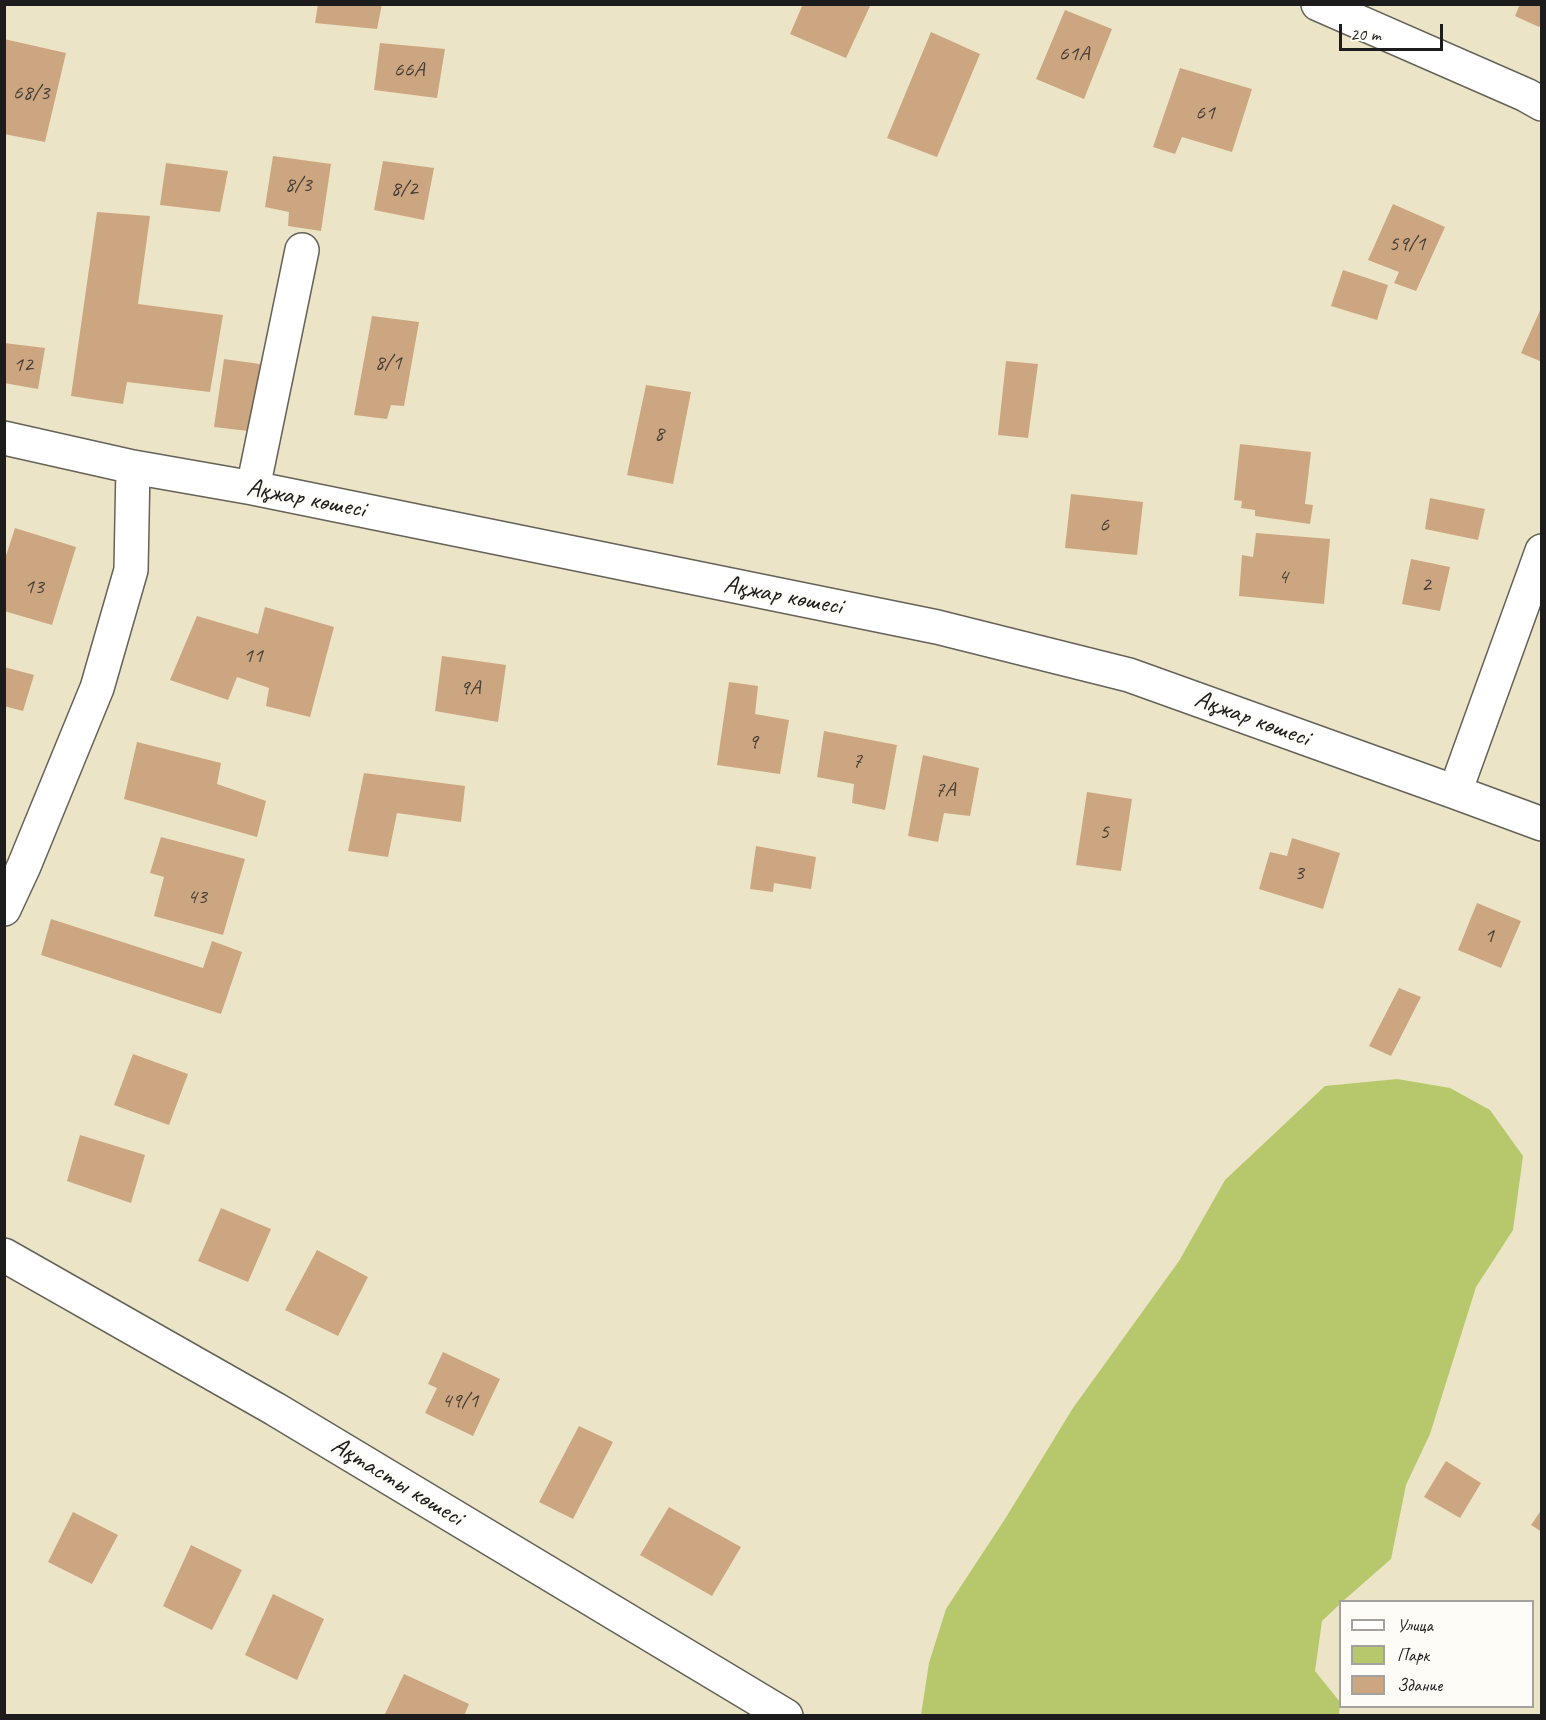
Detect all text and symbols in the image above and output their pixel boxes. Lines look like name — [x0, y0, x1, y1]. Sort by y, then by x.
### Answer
scale bar — [1342, 12, 1446, 50]
text: 20 m — [1350, 23, 1381, 45]
house number: 61А — [1059, 41, 1089, 67]
house number: 66А — [394, 57, 424, 83]
house number: 68/3 — [13, 80, 49, 106]
house number: 61 — [1195, 100, 1215, 126]
house number: 8/3 — [284, 172, 312, 198]
house number: 8/2 — [390, 176, 418, 202]
house number: 59/1 — [1389, 231, 1425, 257]
house number: 8/1 — [374, 350, 402, 376]
house number: 12 — [13, 352, 33, 378]
house number: 8 — [654, 421, 664, 447]
street label: Ақжар көшесі — [244, 472, 368, 526]
house number: 6 — [1099, 512, 1109, 538]
house number: 4 — [1278, 564, 1288, 590]
street label: Ақжар көшесі — [721, 569, 845, 623]
house number: 2 — [1421, 572, 1431, 598]
house number: 13 — [24, 574, 44, 600]
house number: 11 — [243, 643, 263, 669]
house number: 9А — [460, 675, 480, 701]
street label: Ақжар көшесі — [1190, 684, 1314, 754]
house number: 9 — [748, 729, 758, 755]
house number: 7 — [852, 748, 862, 774]
house number: 7А — [935, 777, 955, 803]
house number: 5 — [1099, 819, 1109, 845]
house number: 3 — [1294, 860, 1304, 886]
house number: 43 — [187, 884, 207, 910]
house number: 1 — [1484, 923, 1494, 949]
house number: 49/1 — [442, 1388, 478, 1414]
street label: Ақтасты көшесі — [325, 1430, 469, 1534]
legend — [1339, 1600, 1534, 1708]
text: Улица — [1397, 1614, 1433, 1636]
text: Парк — [1397, 1644, 1429, 1666]
text: Здание — [1397, 1674, 1442, 1696]

